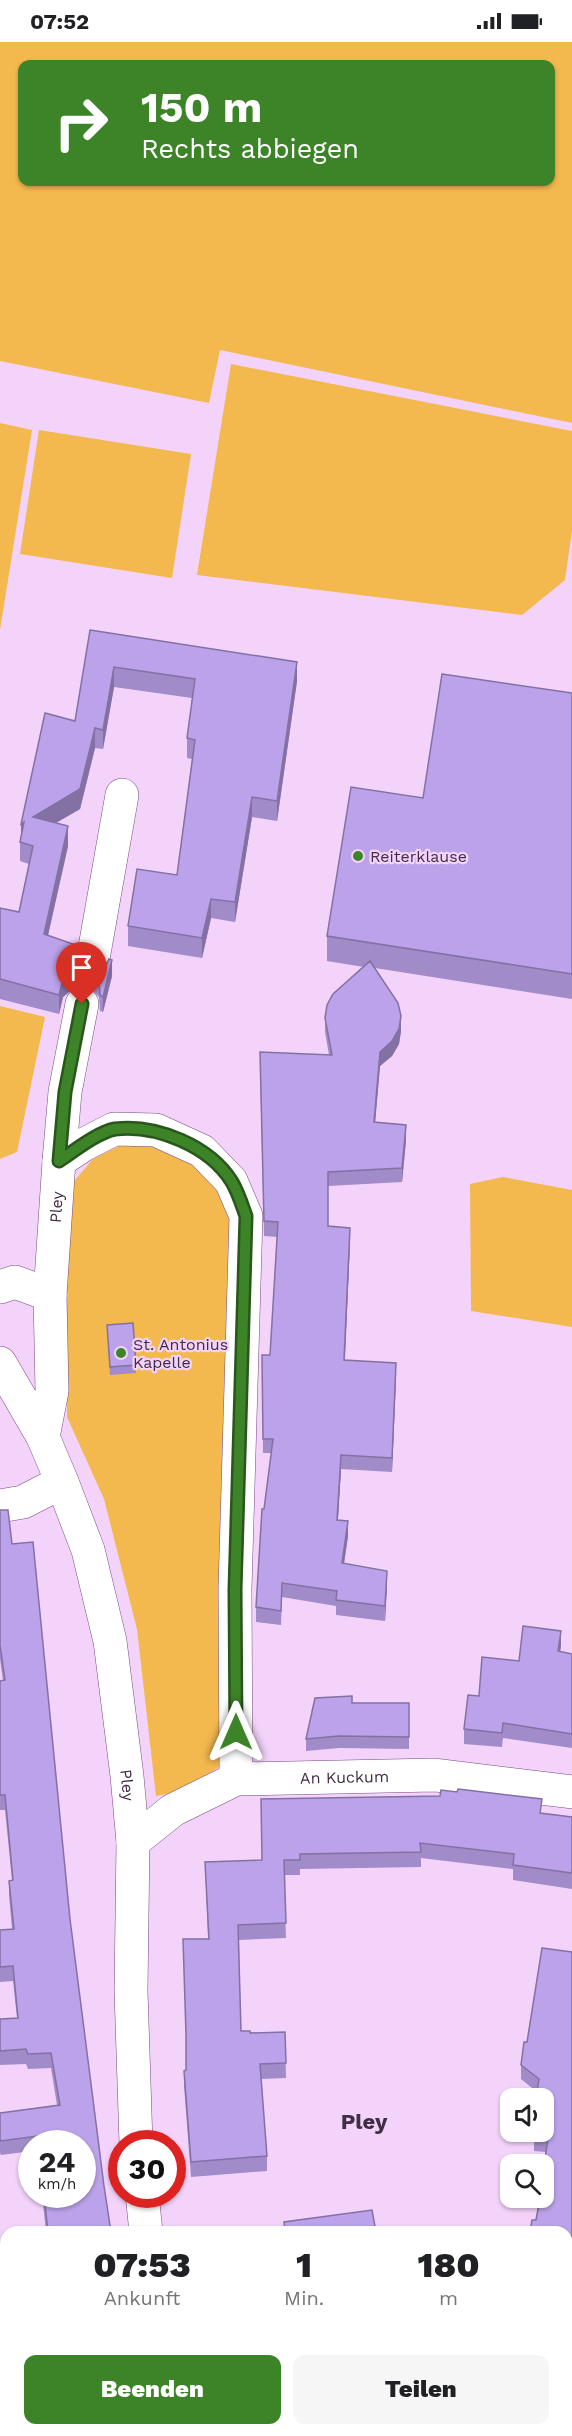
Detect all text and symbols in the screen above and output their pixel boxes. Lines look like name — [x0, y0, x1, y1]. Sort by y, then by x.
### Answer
text: 07:52 — [30, 9, 89, 34]
text: 150 m — [141, 83, 262, 132]
icon: right — [42, 84, 120, 162]
text: Rechts abbiegen — [141, 133, 359, 165]
place label: Reiterklause — [370, 847, 467, 866]
marker: Reiterklause — [351, 849, 365, 863]
pin — [56, 942, 107, 1004]
icon: arrive — [65, 951, 98, 984]
street label: Pley — [45, 1190, 66, 1224]
place label: St. Antonius Kapelle — [133, 1335, 228, 1372]
marker: St. Antonius Kapelle — [114, 1346, 128, 1360]
position arrow — [204, 1700, 268, 1764]
street label: An Kuckum — [300, 1766, 389, 1787]
street label: Pley — [117, 1768, 139, 1802]
map controls — [500, 2088, 554, 2208]
button: sound — [500, 2088, 554, 2142]
district label: Pley — [341, 2109, 388, 2134]
speed limit sign: 30 — [108, 2130, 186, 2208]
text: 24 — [39, 2144, 75, 2179]
button: search — [500, 2154, 554, 2208]
text: km/h — [38, 2175, 76, 2193]
text: 07:53 — [93, 2244, 191, 2286]
text: 1 — [296, 2244, 312, 2286]
text: 180 — [417, 2244, 480, 2286]
text: Ankunft — [104, 2286, 180, 2310]
text: Min. — [284, 2286, 324, 2310]
text: m — [439, 2286, 458, 2310]
button: Beenden — [24, 2355, 281, 2424]
button: Teilen — [293, 2355, 549, 2424]

